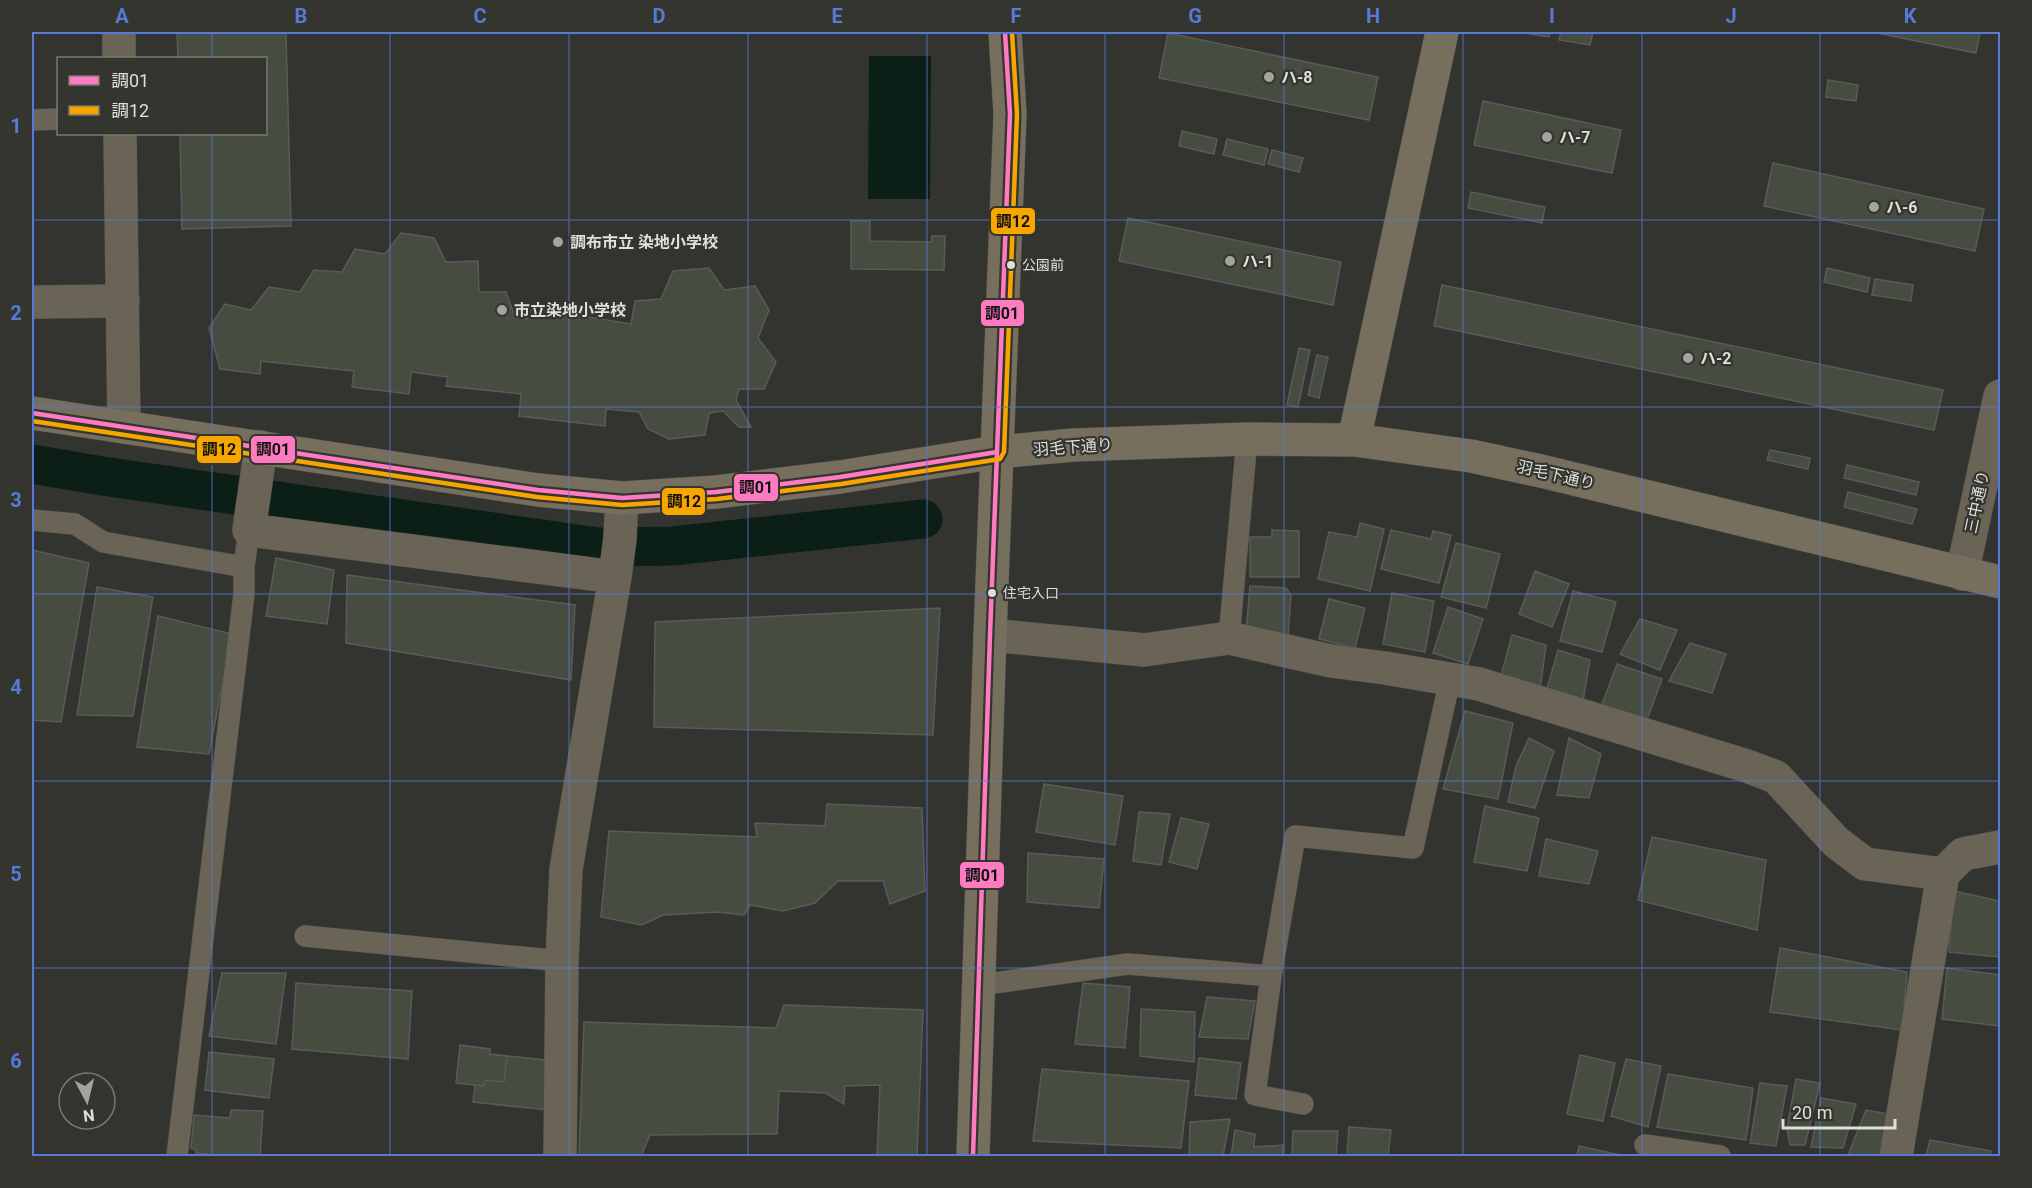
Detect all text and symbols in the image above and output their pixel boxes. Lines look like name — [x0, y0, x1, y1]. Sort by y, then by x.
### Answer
text: A — [115, 4, 129, 28]
text: B — [295, 4, 307, 28]
text: C — [473, 4, 487, 28]
text: D — [653, 4, 666, 28]
text: E — [831, 4, 843, 28]
text: F — [1011, 4, 1022, 28]
text: G — [1188, 4, 1202, 28]
text: H — [1366, 4, 1380, 28]
text: I — [1549, 4, 1555, 28]
text: J — [1725, 4, 1737, 28]
text: K — [1904, 4, 1917, 28]
legend — [57, 57, 267, 135]
place label: ハ-8 — [1281, 68, 1313, 87]
text: 調01 — [111, 70, 149, 91]
marker: ハ-8 — [1262, 70, 1276, 84]
text: 調12 — [111, 100, 149, 121]
text: 1 — [10, 114, 22, 138]
place label: ハ-7 — [1559, 128, 1591, 147]
marker: ハ-7 — [1540, 130, 1554, 144]
place label: ハ-6 — [1886, 198, 1918, 217]
marker: ハ-6 — [1867, 200, 1881, 214]
line badge: 調12 — [990, 207, 1036, 235]
text: 調12 — [996, 212, 1030, 231]
place label: 調布市立 染地小学校 — [570, 233, 718, 252]
marker: 調布市立 染地小学校 — [551, 235, 565, 249]
place label: ハ-1 — [1242, 252, 1274, 271]
marker: ハ-1 — [1223, 254, 1237, 268]
place label: 公園前 — [1022, 257, 1064, 273]
marker: 公園前 — [1005, 259, 1017, 271]
line badge: 調01 — [980, 299, 1025, 327]
text: 2 — [10, 301, 22, 325]
place label: 市立染地小学校 — [514, 301, 626, 320]
marker: 市立染地小学校 — [495, 303, 509, 317]
text: 調01 — [985, 304, 1019, 323]
place label: ハ-2 — [1700, 349, 1732, 368]
marker: ハ-2 — [1681, 351, 1695, 365]
line badge: 調12 — [196, 435, 242, 464]
line badge: 調01 — [250, 435, 296, 464]
street label: 羽毛下通り — [1032, 435, 1114, 459]
text: 調12 — [202, 440, 236, 459]
text: 調01 — [256, 440, 290, 459]
street label: 羽毛下通り — [1515, 457, 1597, 493]
street label: 三中通り — [1961, 469, 1993, 535]
line badge: 調01 — [733, 473, 779, 502]
text: 調01 — [739, 478, 773, 497]
line badge: 調12 — [661, 487, 706, 516]
text: 3 — [10, 488, 22, 512]
text: 調12 — [667, 492, 701, 511]
place label: 住宅入口 — [1003, 585, 1059, 601]
marker: 住宅入口 — [986, 587, 998, 599]
text: 4 — [10, 675, 22, 699]
line badge: 調01 — [959, 861, 1005, 889]
text: 5 — [10, 862, 22, 886]
text: 調01 — [965, 866, 999, 885]
text: 6 — [10, 1049, 22, 1073]
north arrow — [57, 1071, 117, 1131]
scale bar — [1783, 1092, 1896, 1130]
text: 20 m — [1792, 1102, 1832, 1123]
text: N — [82, 1105, 96, 1126]

